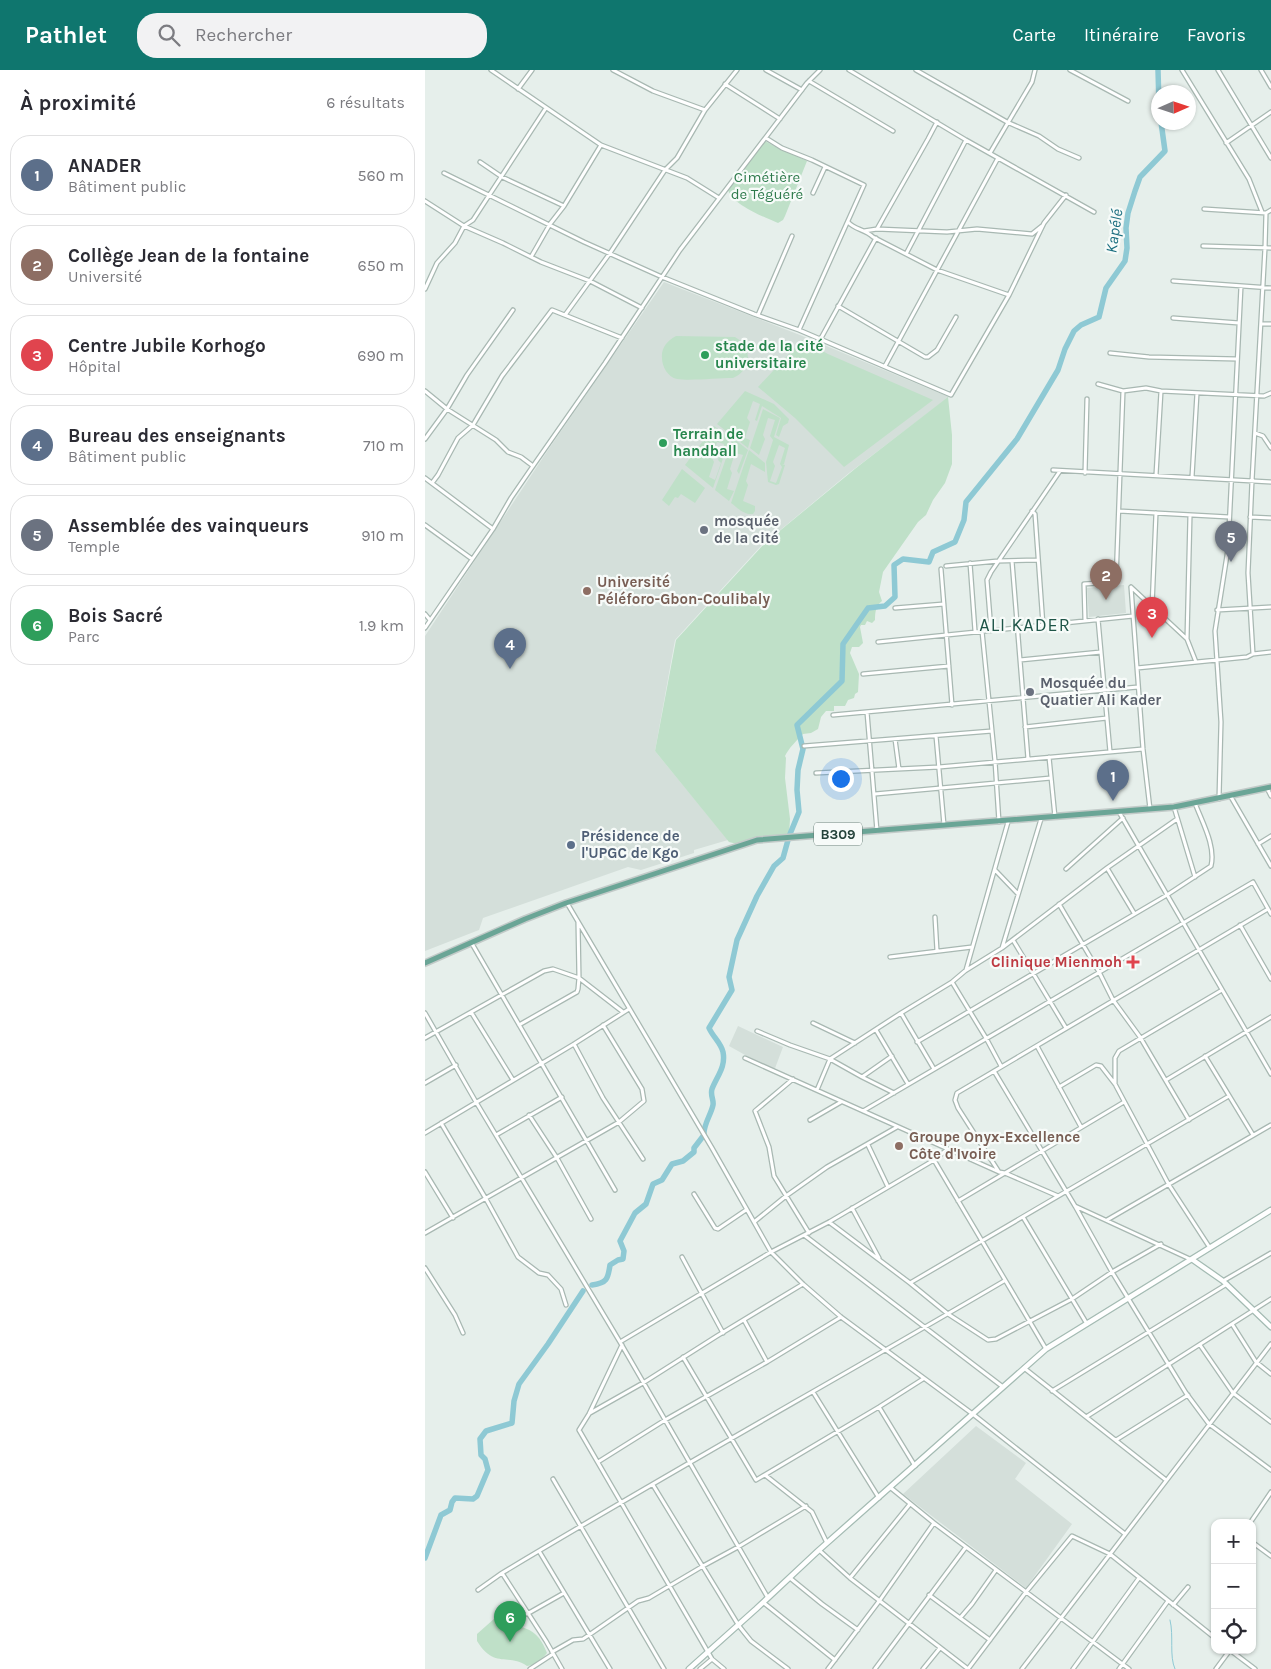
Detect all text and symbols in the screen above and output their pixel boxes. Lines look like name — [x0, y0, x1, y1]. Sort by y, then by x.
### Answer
search box — [137, 13, 487, 58]
text: Pathlet — [25, 21, 107, 49]
icon: search — [155, 21, 183, 49]
text: Rechercher — [195, 24, 292, 46]
text: Carte — [1013, 24, 1056, 46]
text: Itinéraire — [1084, 24, 1159, 46]
text: Favoris — [1187, 24, 1246, 46]
north arrow — [1151, 85, 1196, 130]
text: À proximité — [20, 91, 136, 115]
text: 6 résultats — [326, 93, 405, 112]
text: ANADER — [68, 155, 142, 177]
text: 1 — [34, 166, 40, 185]
text: 560 m — [358, 166, 404, 185]
park label: Cimétière de Téguéré — [731, 168, 803, 203]
text: Bâtiment public — [68, 177, 186, 196]
water label: Kapélé — [1102, 207, 1127, 254]
text: Collège Jean de la fontaine — [68, 245, 309, 267]
text: 2 — [32, 256, 42, 275]
text: 650 m — [358, 256, 404, 275]
text: Université — [68, 267, 142, 286]
text: Centre Jubile Korhogo — [68, 335, 266, 357]
place label: stade de la cité universitaire — [715, 337, 823, 372]
text: 3 — [32, 346, 42, 365]
text: 690 m — [357, 346, 404, 365]
marker: stade de la cité universitaire — [699, 349, 711, 361]
text: Hôpital — [68, 357, 121, 376]
text: Bureau des enseignants — [68, 425, 286, 447]
place label: Terrain de handball — [673, 425, 743, 460]
text: 4 — [32, 436, 42, 455]
text: 710 m — [363, 436, 404, 455]
marker: Terrain de handball — [657, 437, 669, 449]
text: Bâtiment public — [68, 447, 186, 466]
place label: mosquée de la cité — [714, 512, 779, 547]
text: Assemblée des vainqueurs — [68, 515, 309, 537]
pin: 5 — [1215, 521, 1247, 562]
marker: mosquée de la cité — [698, 524, 710, 536]
text: 5 — [32, 526, 42, 545]
text: 910 m — [361, 526, 404, 545]
text: Temple — [68, 537, 120, 556]
pin: 2 — [1090, 559, 1122, 600]
place label: Université Péléforo-Gbon-Coulibaly — [597, 573, 770, 608]
marker: Université Péléforo-Gbon-Coulibaly — [581, 585, 593, 597]
pin: 3 — [1136, 597, 1168, 638]
text: Bois Sacré — [68, 605, 163, 627]
district label: ALI KADER — [979, 614, 1071, 636]
text: 6 — [32, 616, 42, 635]
text: 1.9 km — [359, 616, 404, 635]
text: Parc — [68, 627, 100, 646]
pin: 4 — [494, 628, 526, 669]
place label: Mosquée du Quatier Ali Kader — [1040, 674, 1161, 709]
marker: Mosquée du Quatier Ali Kader — [1024, 686, 1036, 698]
pin: 1 — [1097, 760, 1129, 801]
your location — [828, 766, 854, 792]
road number: B309 — [814, 822, 862, 846]
place label: Présidence de l'UPGC de Kgo — [581, 827, 680, 862]
marker: Présidence de l'UPGC de Kgo — [565, 839, 577, 851]
place label: Clinique Mienmoh — [991, 953, 1122, 971]
marker: Clinique Mienmoh — [1126, 955, 1140, 969]
place label: Groupe Onyx-Excellence Côte d'Ivoire — [909, 1128, 1080, 1163]
marker: Groupe Onyx-Excellence Côte d'Ivoire — [893, 1140, 905, 1152]
map controls — [1211, 1519, 1256, 1654]
button: + — [1211, 1519, 1256, 1564]
button: − — [1211, 1564, 1256, 1609]
pin: 6 — [494, 1601, 526, 1642]
button: locate — [1211, 1609, 1256, 1654]

